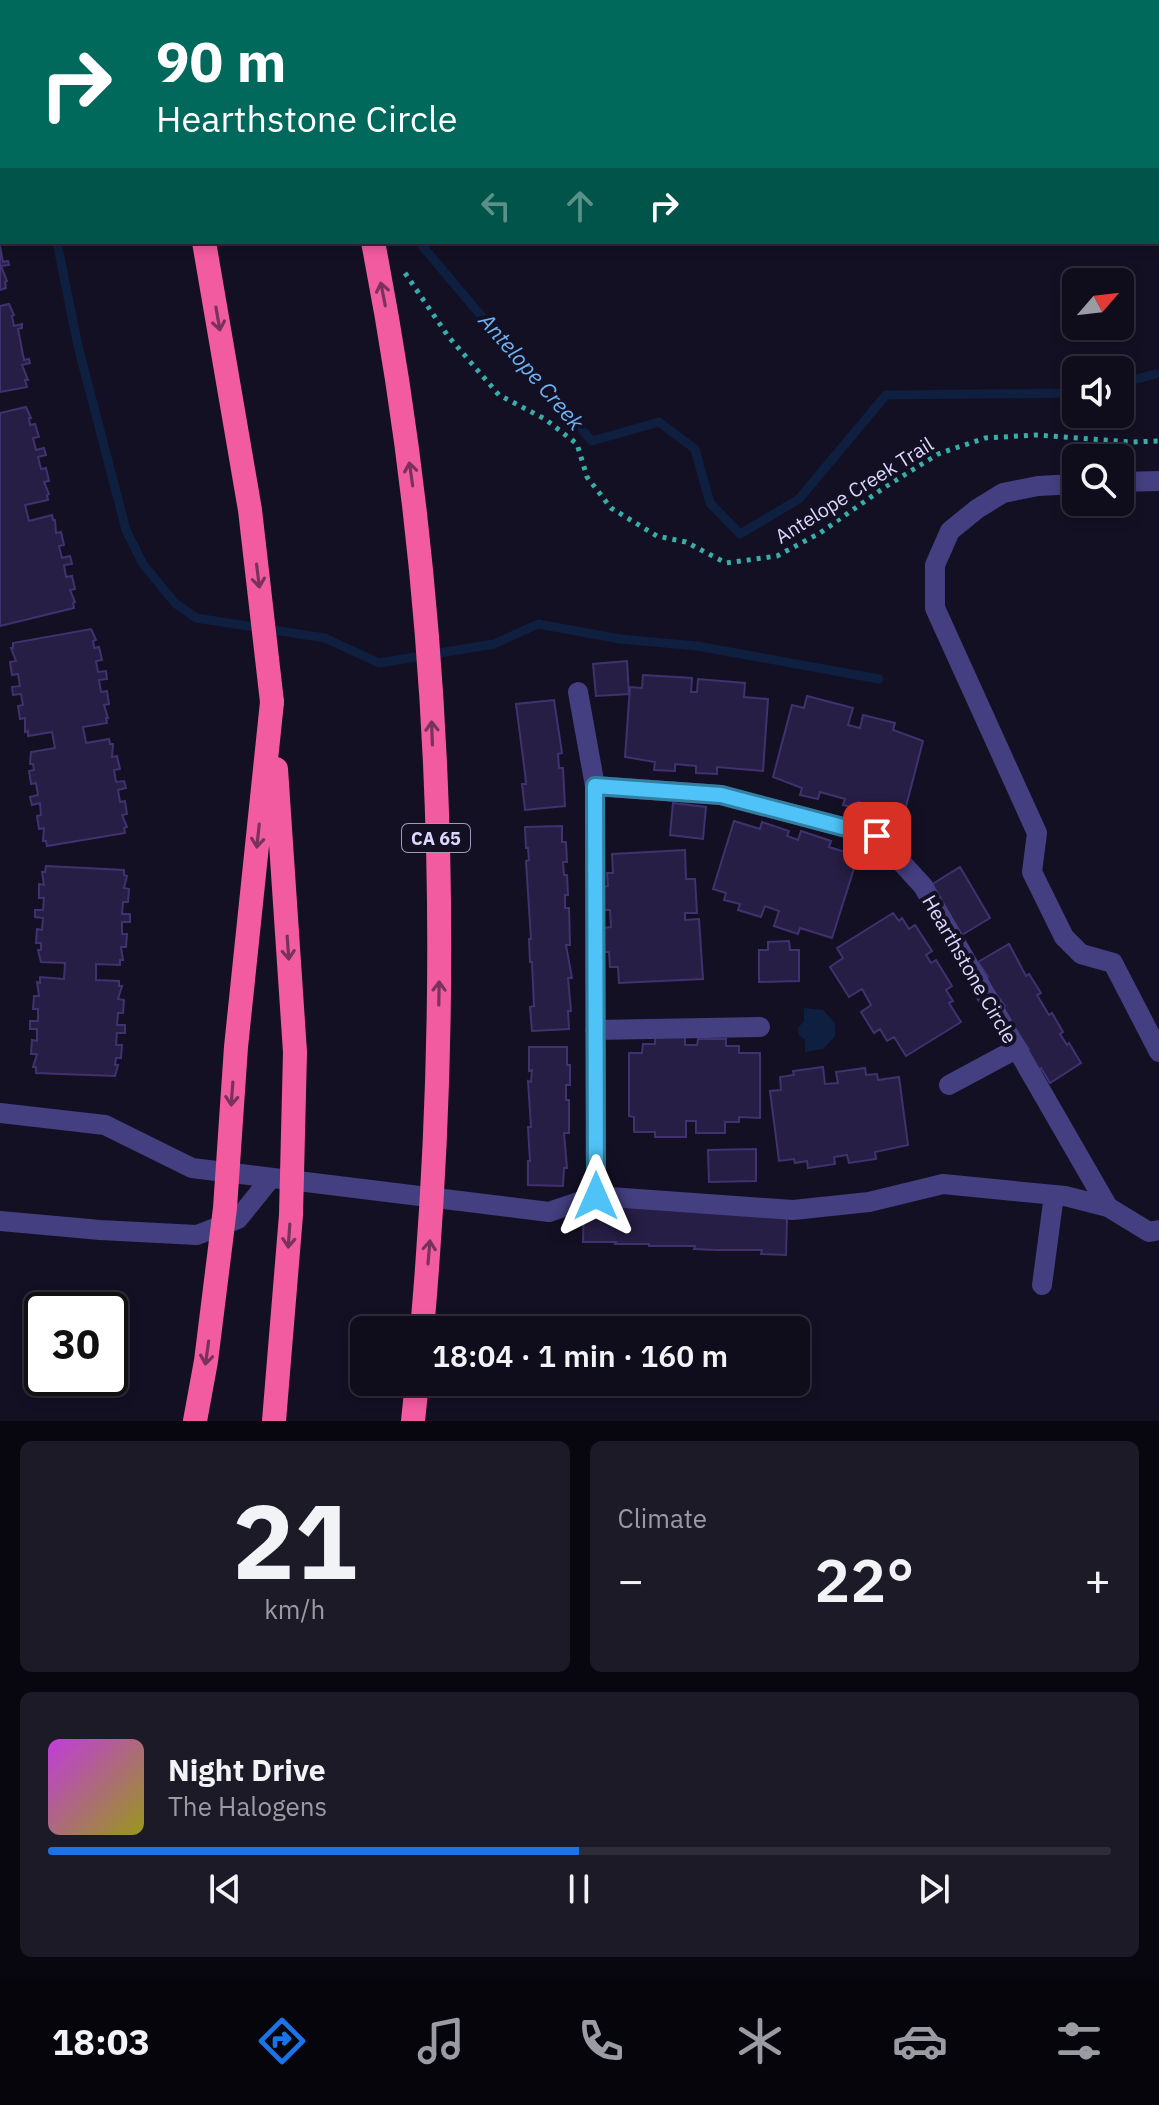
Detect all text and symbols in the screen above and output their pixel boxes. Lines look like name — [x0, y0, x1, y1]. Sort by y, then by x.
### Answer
text: 90 m — [156, 25, 286, 97]
icon: right — [24, 32, 128, 136]
text: Hearthstone Circle — [156, 95, 458, 142]
icon: left — [474, 184, 518, 228]
icon: ahead — [558, 184, 602, 228]
icon: right — [642, 184, 686, 228]
north arrow — [1062, 268, 1134, 340]
map controls — [1062, 268, 1134, 516]
one-way arrow — [375, 282, 390, 308]
one-way arrow — [212, 306, 227, 331]
water label: Antelope Creek — [472, 306, 591, 436]
button: sound — [1062, 356, 1134, 428]
street label: Antelope Creek Trail — [770, 430, 938, 550]
button: search — [1062, 444, 1134, 516]
one-way arrow — [403, 461, 418, 487]
one-way arrow — [250, 562, 265, 589]
one-way arrow — [424, 720, 439, 747]
pin — [843, 802, 911, 870]
icon: arrive — [855, 814, 899, 858]
one-way arrow — [250, 822, 265, 849]
road number: CA 65 — [402, 824, 470, 852]
street label: Hearthstone Circle — [916, 890, 1024, 1048]
one-way arrow — [281, 934, 296, 961]
one-way arrow — [431, 980, 446, 1007]
one-way arrow — [224, 1080, 239, 1107]
position arrow — [554, 1154, 638, 1238]
one-way arrow — [281, 1222, 296, 1248]
one-way arrow — [422, 1239, 437, 1266]
speed limit sign: 30 — [24, 1292, 128, 1396]
text: 18:04 · 1 min · 160 m — [432, 1336, 728, 1375]
one-way arrow — [199, 1340, 214, 1365]
text: 21 — [232, 1472, 357, 1608]
text: Climate — [618, 1501, 707, 1535]
text: 22° — [814, 1540, 914, 1619]
text: − — [618, 1551, 644, 1608]
text: + — [1085, 1551, 1111, 1608]
text: km/h — [264, 1592, 325, 1626]
text: Night Drive — [168, 1750, 326, 1789]
text: The Halogens — [168, 1789, 327, 1823]
icon: previous — [203, 1867, 247, 1911]
icon: pause — [557, 1867, 601, 1911]
icon: next — [912, 1867, 956, 1911]
icon: directions — [254, 2013, 310, 2069]
icon: music — [413, 2013, 469, 2069]
icon: phone — [573, 2013, 629, 2069]
icon: climate — [732, 2013, 788, 2069]
icon: car — [892, 2013, 948, 2069]
icon: filters — [1051, 2013, 1107, 2069]
text: 18:03 — [52, 2018, 150, 2065]

